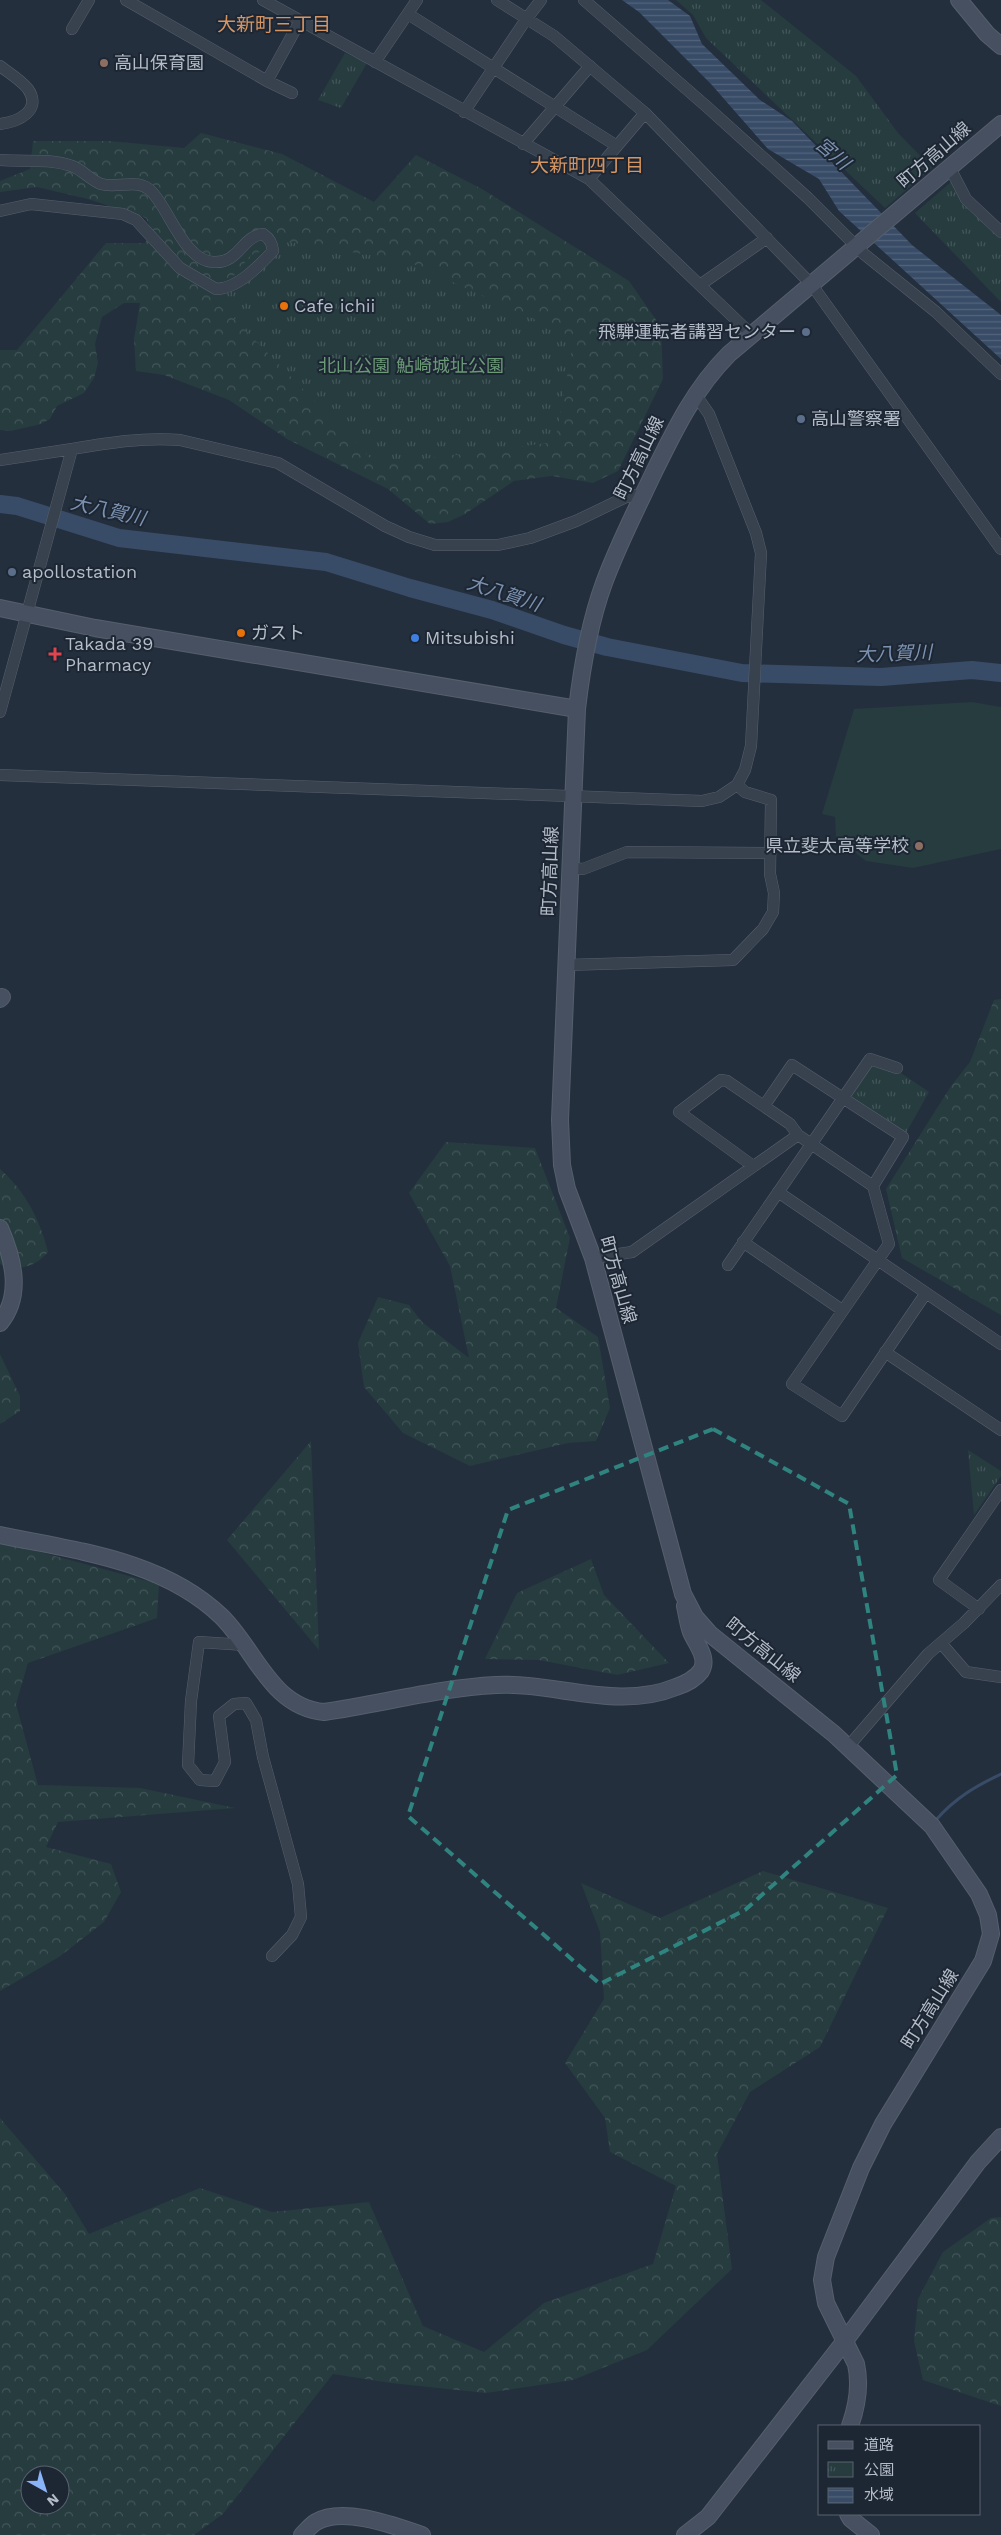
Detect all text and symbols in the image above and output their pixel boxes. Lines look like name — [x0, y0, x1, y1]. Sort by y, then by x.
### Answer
district label: 大新町三丁目 — [217, 13, 331, 36]
place label: 高山保育園 — [114, 52, 204, 73]
marker: 高山保育園 — [98, 57, 110, 69]
street label: 町方高山線 — [893, 117, 975, 192]
water label: 宮川 — [811, 132, 856, 176]
district label: 大新町四丁目 — [530, 154, 644, 177]
place label: Cafe ichii — [294, 295, 375, 316]
marker: Cafe ichii — [278, 300, 290, 312]
place label: 飛騨運転者講習センター — [598, 321, 796, 342]
marker: 飛騨運転者講習センター — [800, 326, 812, 338]
park label: 北山公園 鮎崎城址公園 — [318, 355, 504, 376]
place label: 高山警察署 — [811, 408, 901, 429]
street label: 町方高山線 — [609, 413, 668, 503]
marker: 高山警察署 — [795, 413, 807, 425]
water label: 大八賀川 — [68, 491, 149, 531]
place label: apollostation — [22, 561, 137, 582]
marker: apollostation — [6, 566, 18, 578]
water label: 大八賀川 — [464, 571, 545, 617]
place label: ガスト — [251, 622, 305, 643]
marker: ガスト — [235, 627, 247, 639]
place label: Mitsubishi — [425, 627, 515, 648]
marker: Mitsubishi — [409, 632, 421, 644]
place label: Takada 39 Pharmacy — [65, 633, 153, 675]
water label: 大八賀川 — [856, 641, 934, 666]
marker: Takada 39 Pharmacy — [49, 648, 61, 660]
street label: 町方高山線 — [537, 826, 562, 916]
place label: 県立斐太高等学校 — [765, 835, 909, 856]
marker: 県立斐太高等学校 — [913, 840, 925, 852]
street label: 町方高山線 — [596, 1234, 641, 1326]
street label: 町方高山線 — [722, 1613, 805, 1686]
street label: 町方高山線 — [897, 1965, 962, 2052]
legend — [818, 2425, 981, 2515]
text: 道路 — [864, 2436, 894, 2454]
text: 公園 — [864, 2461, 894, 2479]
north arrow — [20, 2465, 70, 2515]
text: 水域 — [864, 2486, 894, 2504]
text: N — [44, 2491, 62, 2510]

